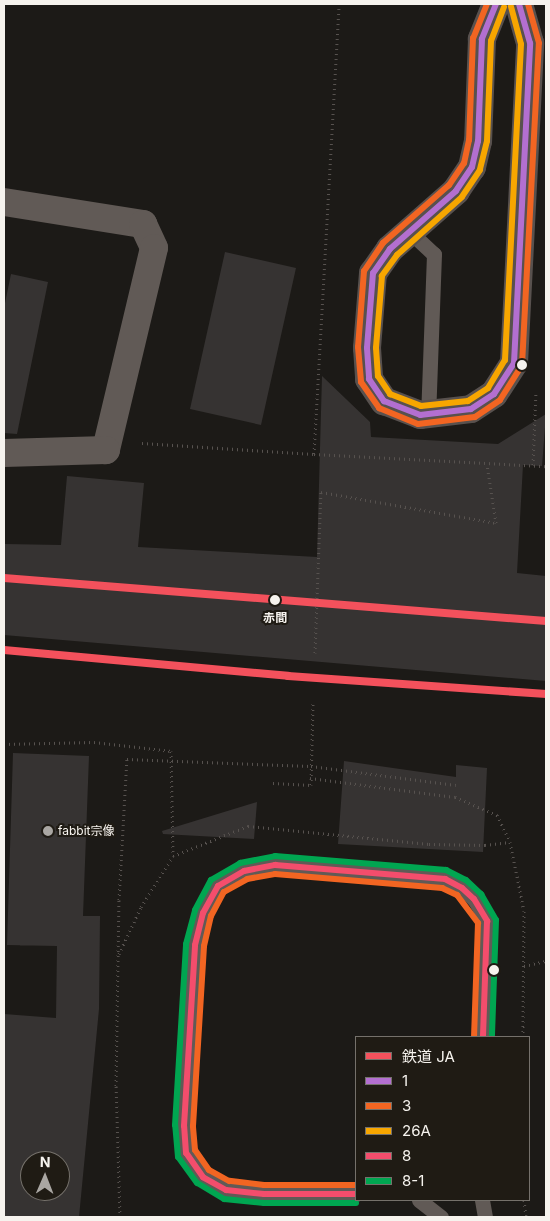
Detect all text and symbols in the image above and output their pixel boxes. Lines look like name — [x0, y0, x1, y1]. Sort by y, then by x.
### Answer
unlabelled marker — [517, 360, 527, 370]
marker: 赤間 — [266, 591, 284, 609]
place label: 赤間 — [263, 611, 287, 625]
place label: fabbit宗像 — [58, 824, 115, 838]
marker: fabbit宗像 — [42, 825, 54, 837]
unlabelled marker — [489, 965, 499, 975]
legend — [355, 1036, 530, 1201]
text: 鉄道 JA — [402, 1047, 455, 1066]
text: 1 — [402, 1071, 408, 1090]
text: 3 — [402, 1096, 411, 1115]
text: 26A — [402, 1121, 431, 1140]
text: 8 — [402, 1146, 411, 1165]
north arrow — [20, 1151, 70, 1201]
text: N — [40, 1153, 51, 1170]
text: 8-1 — [402, 1171, 424, 1190]

